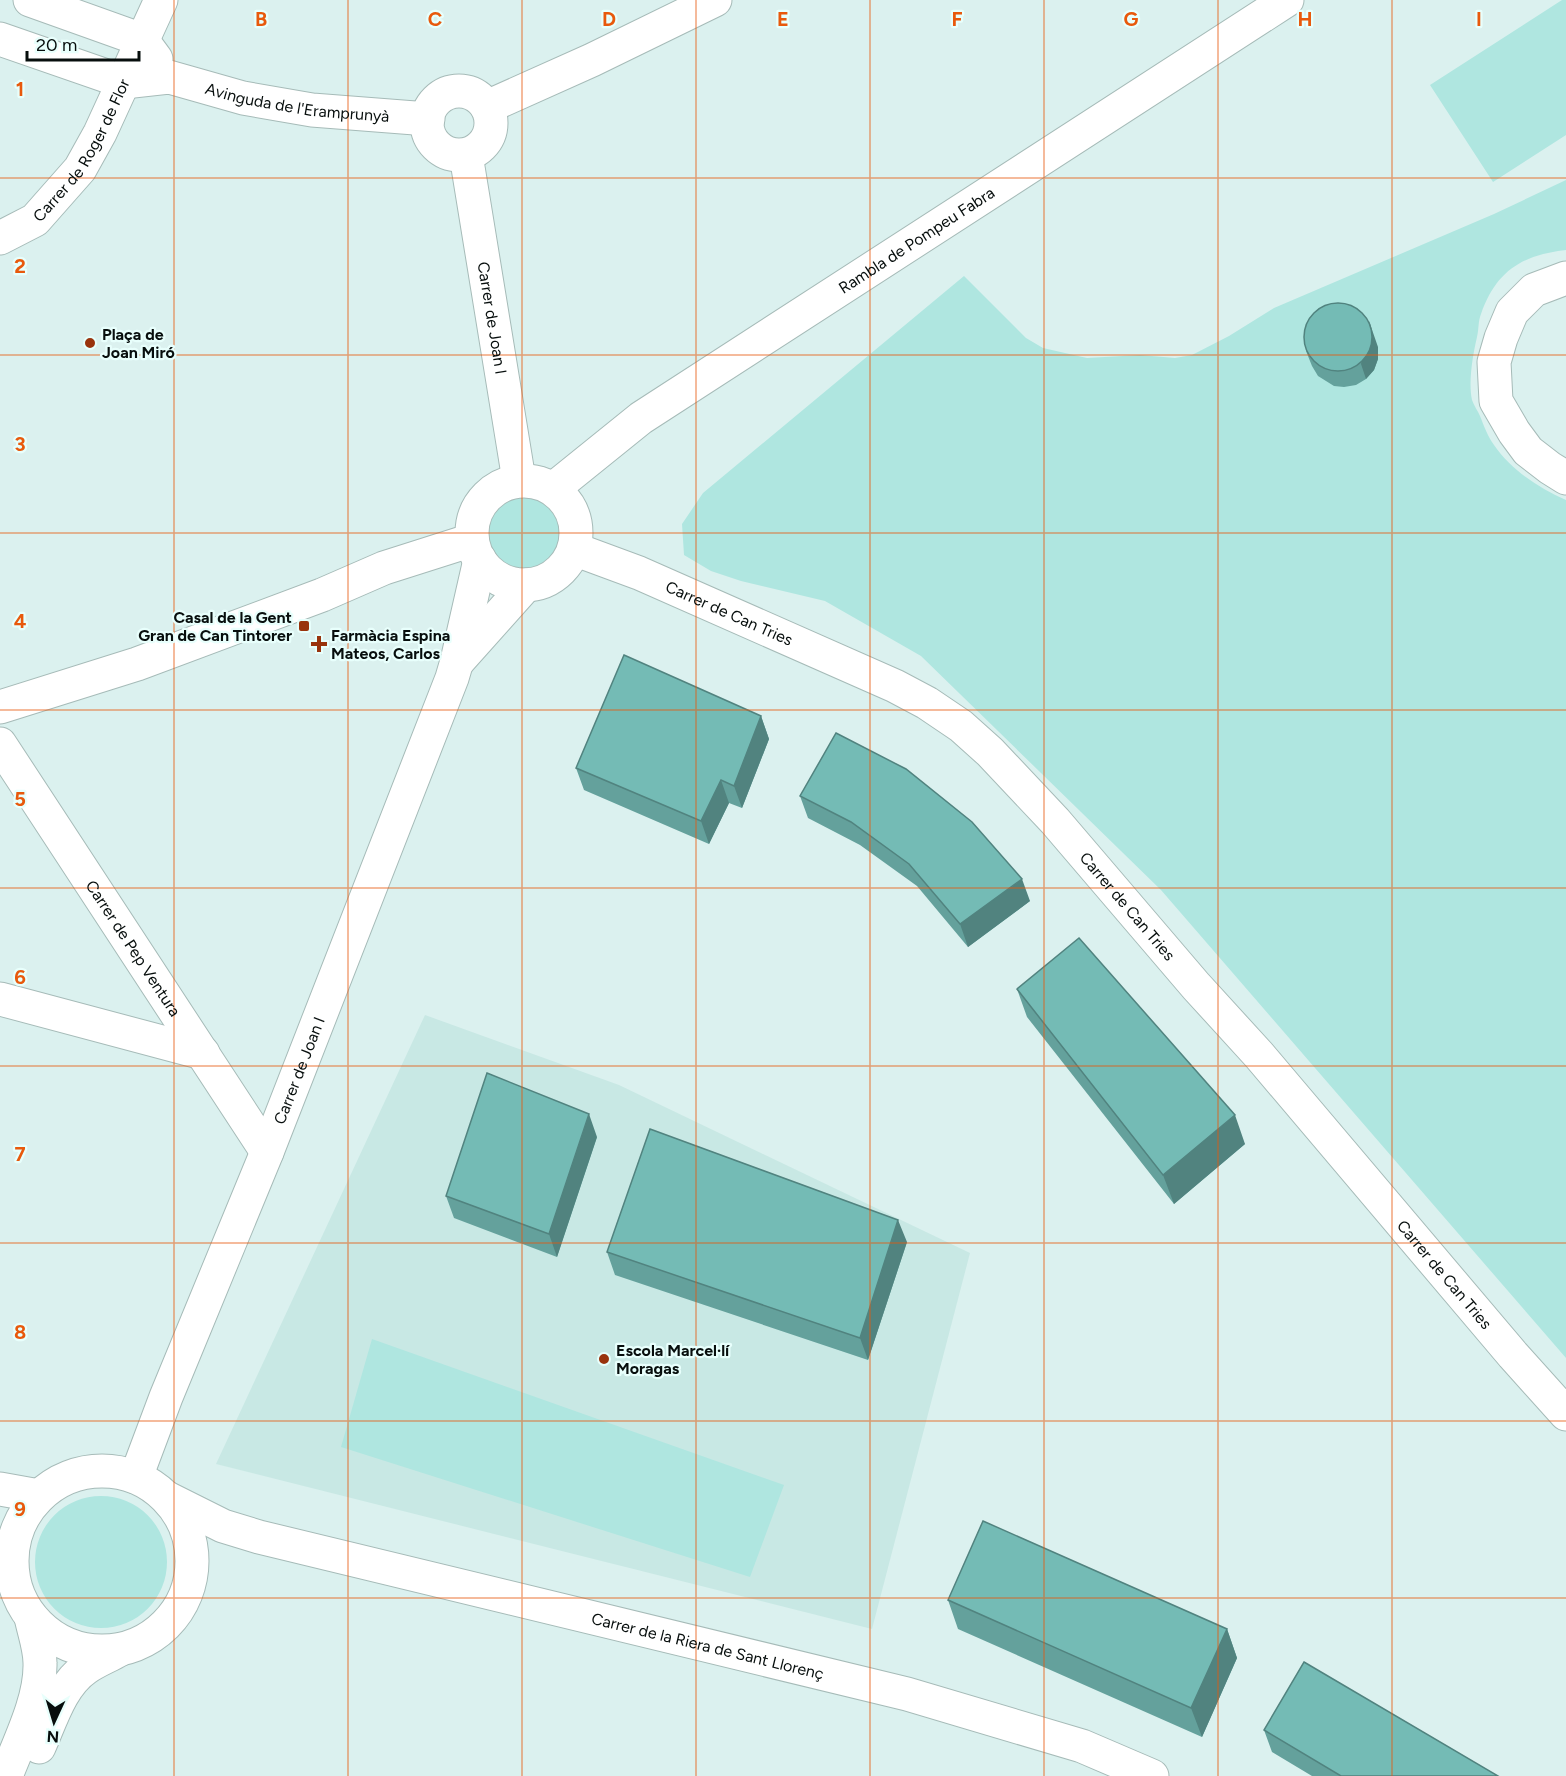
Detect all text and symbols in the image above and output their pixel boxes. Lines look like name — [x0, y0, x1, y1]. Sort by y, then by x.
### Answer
text: B — [255, 7, 267, 31]
text: C — [428, 7, 442, 31]
text: D — [602, 7, 616, 31]
text: E — [777, 7, 789, 31]
text: F — [951, 7, 963, 31]
text: G — [1124, 7, 1139, 31]
text: H — [1298, 7, 1313, 31]
text: I — [1476, 7, 1482, 31]
scale bar — [27, 24, 140, 62]
text: 20 m — [36, 34, 77, 56]
street label: Carrer de Roger de Flor — [29, 75, 134, 226]
text: 1 — [16, 77, 24, 101]
street label: Avinguda de l'Eramprunyà — [203, 79, 390, 126]
street label: Rambla de Pompeu Fabra — [835, 183, 998, 298]
text: 2 — [14, 254, 26, 278]
street label: Carrer de Joan I — [474, 260, 511, 376]
place label: Plaça de Joan Miró — [102, 325, 175, 362]
marker: Plaça de Joan Miró — [83, 336, 97, 350]
text: 3 — [14, 432, 26, 456]
street label: Carrer de Can Tries — [663, 577, 796, 650]
place label: Casal de la Gent Gran de Can Tintorer — [138, 608, 292, 645]
text: 4 — [14, 609, 27, 633]
marker: Casal de la Gent Gran de Can Tintorer — [297, 619, 311, 633]
place label: Farmàcia Espina Mateos, Carlos — [331, 626, 450, 663]
marker: Farmàcia Espina Mateos, Carlos — [312, 637, 326, 651]
text: 5 — [14, 787, 26, 811]
street label: Carrer de Can Tries — [1076, 848, 1179, 965]
street label: Carrer de Pep Ventura — [82, 877, 185, 1020]
text: 6 — [14, 965, 26, 989]
street label: Carrer de Joan I — [270, 1014, 329, 1127]
text: 7 — [14, 1142, 26, 1166]
street label: Carrer de Can Tries — [1393, 1216, 1496, 1333]
text: 8 — [14, 1320, 26, 1344]
place label: Escola Marcel·lí Moragas — [616, 1341, 730, 1378]
marker: Escola Marcel·lí Moragas — [597, 1352, 611, 1366]
text: 9 — [14, 1497, 26, 1521]
street label: Carrer de la Riera de Sant Llorenç — [590, 1609, 826, 1684]
north arrow — [24, 1692, 84, 1752]
text: N — [46, 1727, 60, 1746]

